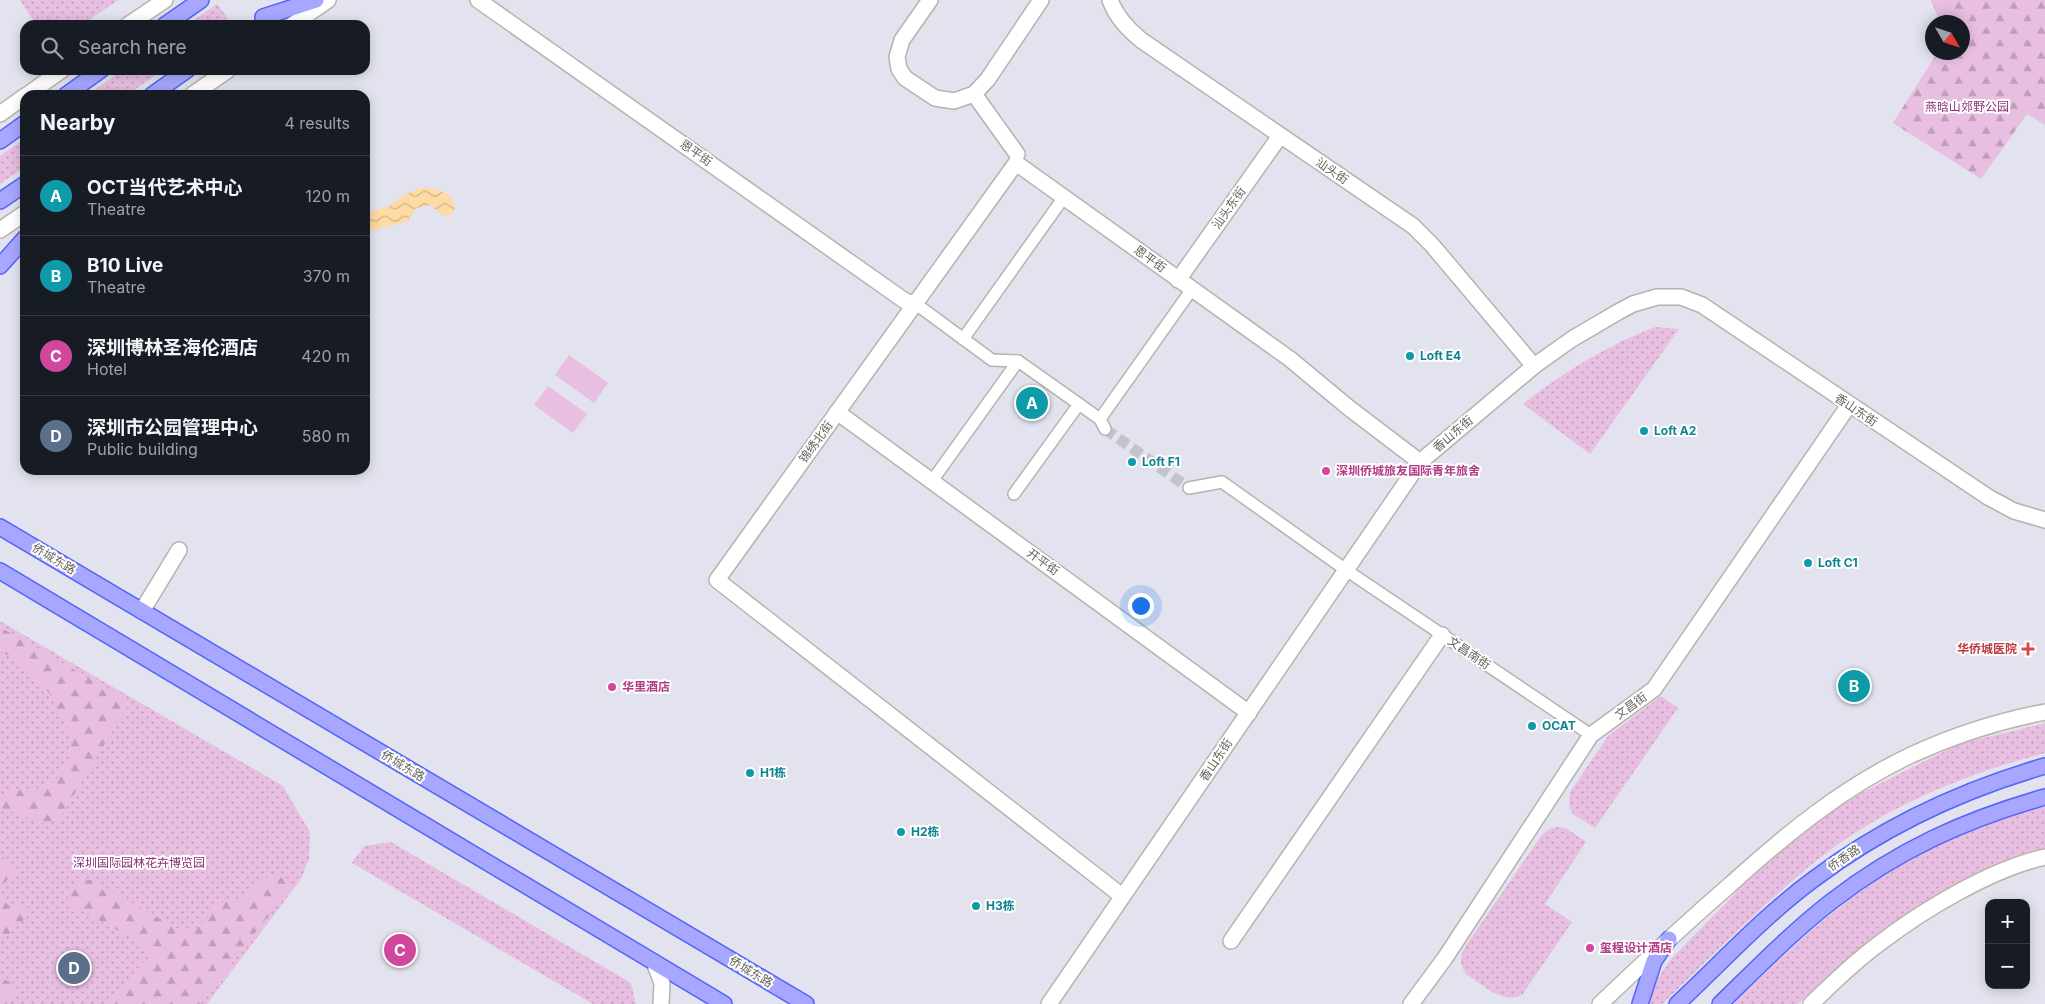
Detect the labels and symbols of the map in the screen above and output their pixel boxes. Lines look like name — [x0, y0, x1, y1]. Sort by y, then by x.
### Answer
north arrow — [1925, 15, 1970, 60]
park label: 燕晗山郊野公园 — [1925, 99, 2009, 114]
street label: 恩平街 — [677, 136, 715, 169]
street label: 汕头街 — [1313, 154, 1351, 187]
street label: 汕头东街 — [1209, 184, 1249, 232]
street label: 恩平街 — [1131, 242, 1169, 275]
place label: Loft E4 — [1420, 348, 1461, 363]
marker: Loft E4 — [1404, 350, 1416, 362]
pin: A — [1016, 384, 1048, 422]
street label: 香山东街 — [1832, 390, 1880, 429]
street label: 香山东街 — [1430, 412, 1476, 455]
street label: 锦绣北街 — [795, 418, 836, 466]
place label: Loft A2 — [1654, 423, 1696, 438]
marker: Loft A2 — [1638, 425, 1650, 437]
place label: Loft F1 — [1142, 454, 1180, 469]
marker: Loft F1 — [1126, 456, 1138, 468]
place label: 深圳侨城旅友国际青年旅舍 — [1336, 463, 1480, 478]
marker: 深圳侨城旅友国际青年旅舍 — [1320, 465, 1332, 477]
street label: 侨城东路 — [30, 540, 79, 577]
street label: 开平街 — [1024, 545, 1062, 578]
place label: Loft C1 — [1818, 555, 1858, 570]
marker: Loft C1 — [1802, 557, 1814, 569]
your location — [1128, 593, 1154, 619]
street label: 文昌南街 — [1445, 633, 1493, 672]
place label: 华侨城医院 — [1957, 641, 2017, 656]
marker: 华侨城医院 — [2021, 642, 2035, 656]
pin: B — [1838, 667, 1870, 705]
place label: 华里酒店 — [622, 679, 670, 694]
marker: 华里酒店 — [606, 681, 618, 693]
street label: 文昌街 — [1612, 689, 1650, 722]
place label: OCAT — [1542, 718, 1576, 733]
marker: OCAT — [1526, 720, 1538, 732]
street label: 香山东街 — [1196, 736, 1235, 784]
street label: 侨城东路 — [379, 747, 428, 784]
place label: H1栋 — [760, 765, 786, 780]
marker: H1栋 — [744, 767, 756, 779]
place label: H2栋 — [911, 824, 940, 839]
marker: H2栋 — [895, 826, 907, 838]
street label: 侨香路 — [1825, 841, 1863, 874]
park label: 深圳国际园林花卉博览园 — [73, 855, 205, 870]
place label: H3栋 — [986, 898, 1015, 913]
marker: H3栋 — [970, 900, 982, 912]
pin: C — [384, 931, 416, 969]
place label: 玺程设计酒店 — [1600, 940, 1672, 955]
marker: 玺程设计酒店 — [1584, 942, 1596, 954]
pin: D — [58, 949, 90, 987]
street label: 侨城东路 — [727, 953, 776, 990]

